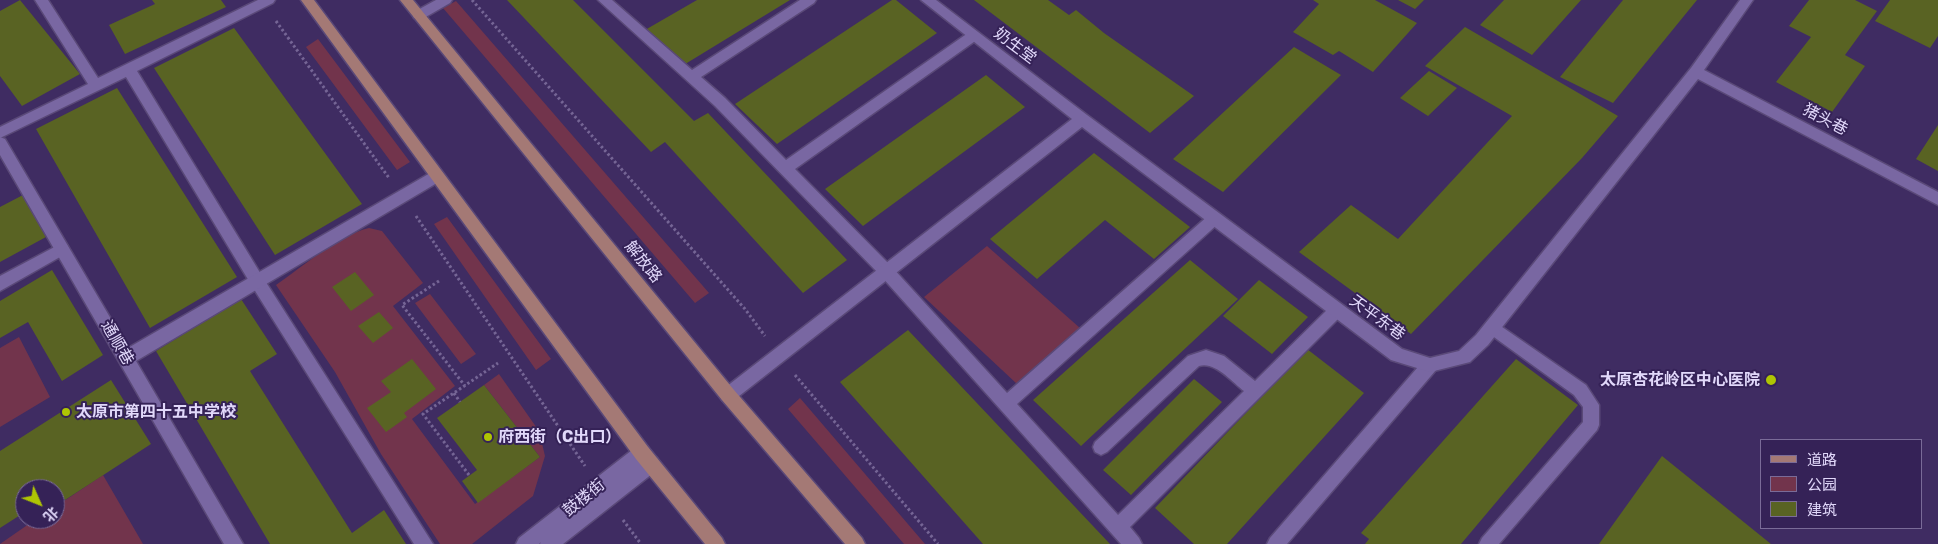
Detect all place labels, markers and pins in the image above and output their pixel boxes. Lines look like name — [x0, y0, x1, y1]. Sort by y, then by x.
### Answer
place label: 太原杏花岭区中心医院 — [1600, 370, 1760, 390]
marker: 太原杏花岭区中心医院 — [1764, 373, 1778, 387]
place label: 太原市第四十五中学校 — [76, 402, 236, 422]
marker: 太原市第四十五中学校 — [60, 406, 72, 418]
place label: 府西街（C出口） — [498, 427, 621, 447]
marker: 府西街（C出口） — [482, 431, 494, 443]

